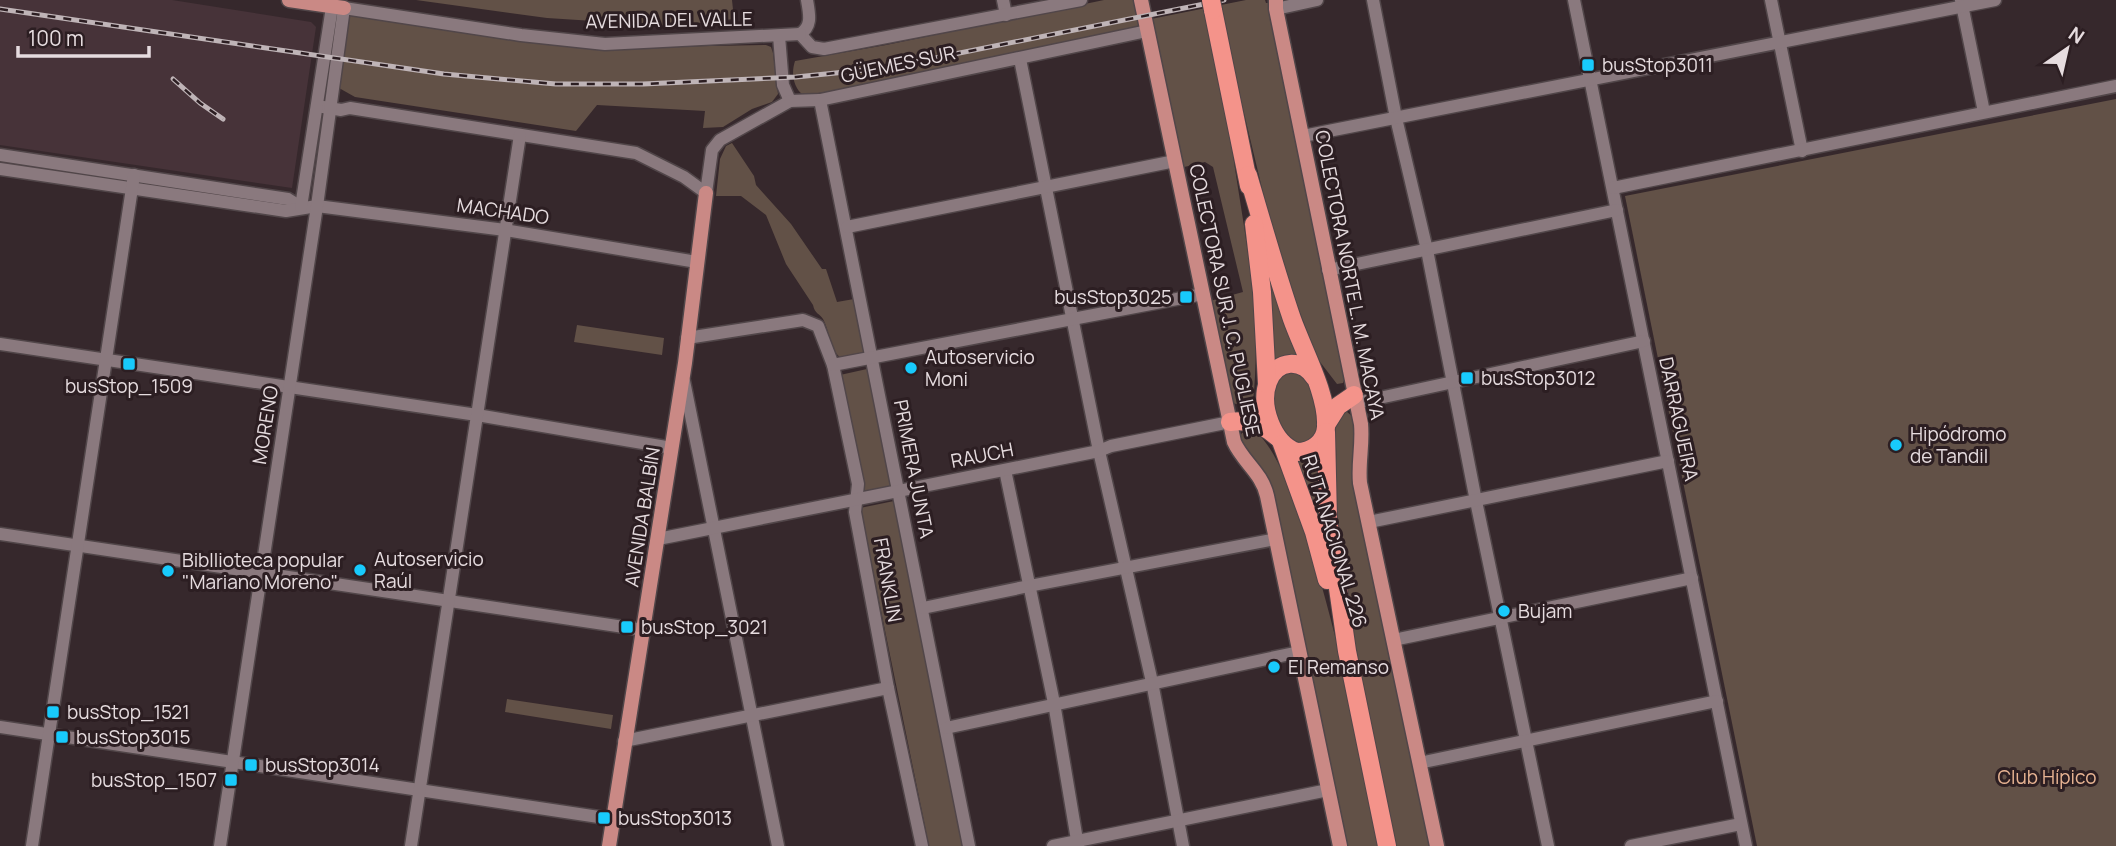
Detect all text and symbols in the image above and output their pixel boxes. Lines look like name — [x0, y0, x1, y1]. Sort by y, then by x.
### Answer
street label: AVENIDA DEL VALLE — [585, 6, 753, 34]
scale bar — [18, 14, 149, 58]
north arrow — [2032, 14, 2102, 84]
text: N — [2064, 20, 2089, 50]
text: 100 m — [28, 24, 84, 52]
street label: GÜEMES SUR — [838, 39, 958, 89]
place label: busStop3011 — [1602, 52, 1713, 78]
marker: busStop3011 — [1580, 57, 1596, 73]
street label: COLECTORA NORTE L. M. MACAYA — [1309, 128, 1391, 422]
street label: COLECTORA SUR J. C. PUGLIESE — [1183, 161, 1267, 439]
street label: MACHADO — [455, 192, 551, 230]
place label: busStop3025 — [1054, 284, 1172, 310]
marker: busStop3025 — [1178, 289, 1194, 305]
place label: Autoservicio Moni — [925, 344, 1035, 392]
street label: DARRAGUEIRA — [1653, 355, 1705, 483]
marker: busStop_1509 — [121, 356, 137, 372]
marker: Autoservicio Moni — [903, 360, 919, 376]
place label: busStop3012 — [1481, 365, 1595, 391]
marker: busStop3012 — [1459, 370, 1475, 386]
place label: busStop_1509 — [65, 373, 193, 399]
street label: MORENO — [246, 384, 284, 466]
street label: PRIMERA JUNTA — [888, 397, 940, 541]
place label: Hipódromo de Tandil — [1910, 421, 2006, 469]
street label: RAUCH — [948, 436, 1016, 474]
marker: Hipódromo de Tandil — [1888, 437, 1904, 453]
street label: AVENIDA BALBÍN — [618, 445, 666, 589]
street label: RUTA NACIONAL 226 — [1296, 451, 1374, 631]
street label: FRANKLIN — [868, 536, 908, 624]
place label: Autoservicio Raúl — [374, 546, 484, 594]
place label: Bibllioteca popular "Mariano Moreno" — [182, 547, 344, 595]
marker: Autoservicio Raúl — [352, 562, 368, 578]
marker: Bibllioteca popular "Mariano Moreno" — [160, 563, 176, 579]
place label: Bujam — [1518, 598, 1572, 624]
marker: Bujam — [1496, 603, 1512, 619]
place label: busStop_3021 — [641, 614, 768, 640]
marker: busStop_3021 — [619, 619, 635, 635]
place label: El Remanso — [1288, 654, 1389, 680]
marker: El Remanso — [1266, 659, 1282, 675]
place label: busStop_1521 — [67, 699, 190, 725]
marker: busStop_1521 — [45, 704, 61, 720]
place label: busStop3015 — [76, 724, 190, 750]
marker: busStop3015 — [54, 729, 70, 745]
place label: busStop3014 — [265, 752, 380, 778]
marker: busStop3014 — [243, 757, 259, 773]
park label: Club Hípico — [1998, 764, 2096, 790]
place label: busStop_1507 — [91, 767, 217, 793]
marker: busStop_1507 — [223, 772, 239, 788]
place label: busStop3013 — [618, 805, 732, 831]
marker: busStop3013 — [596, 810, 612, 826]

